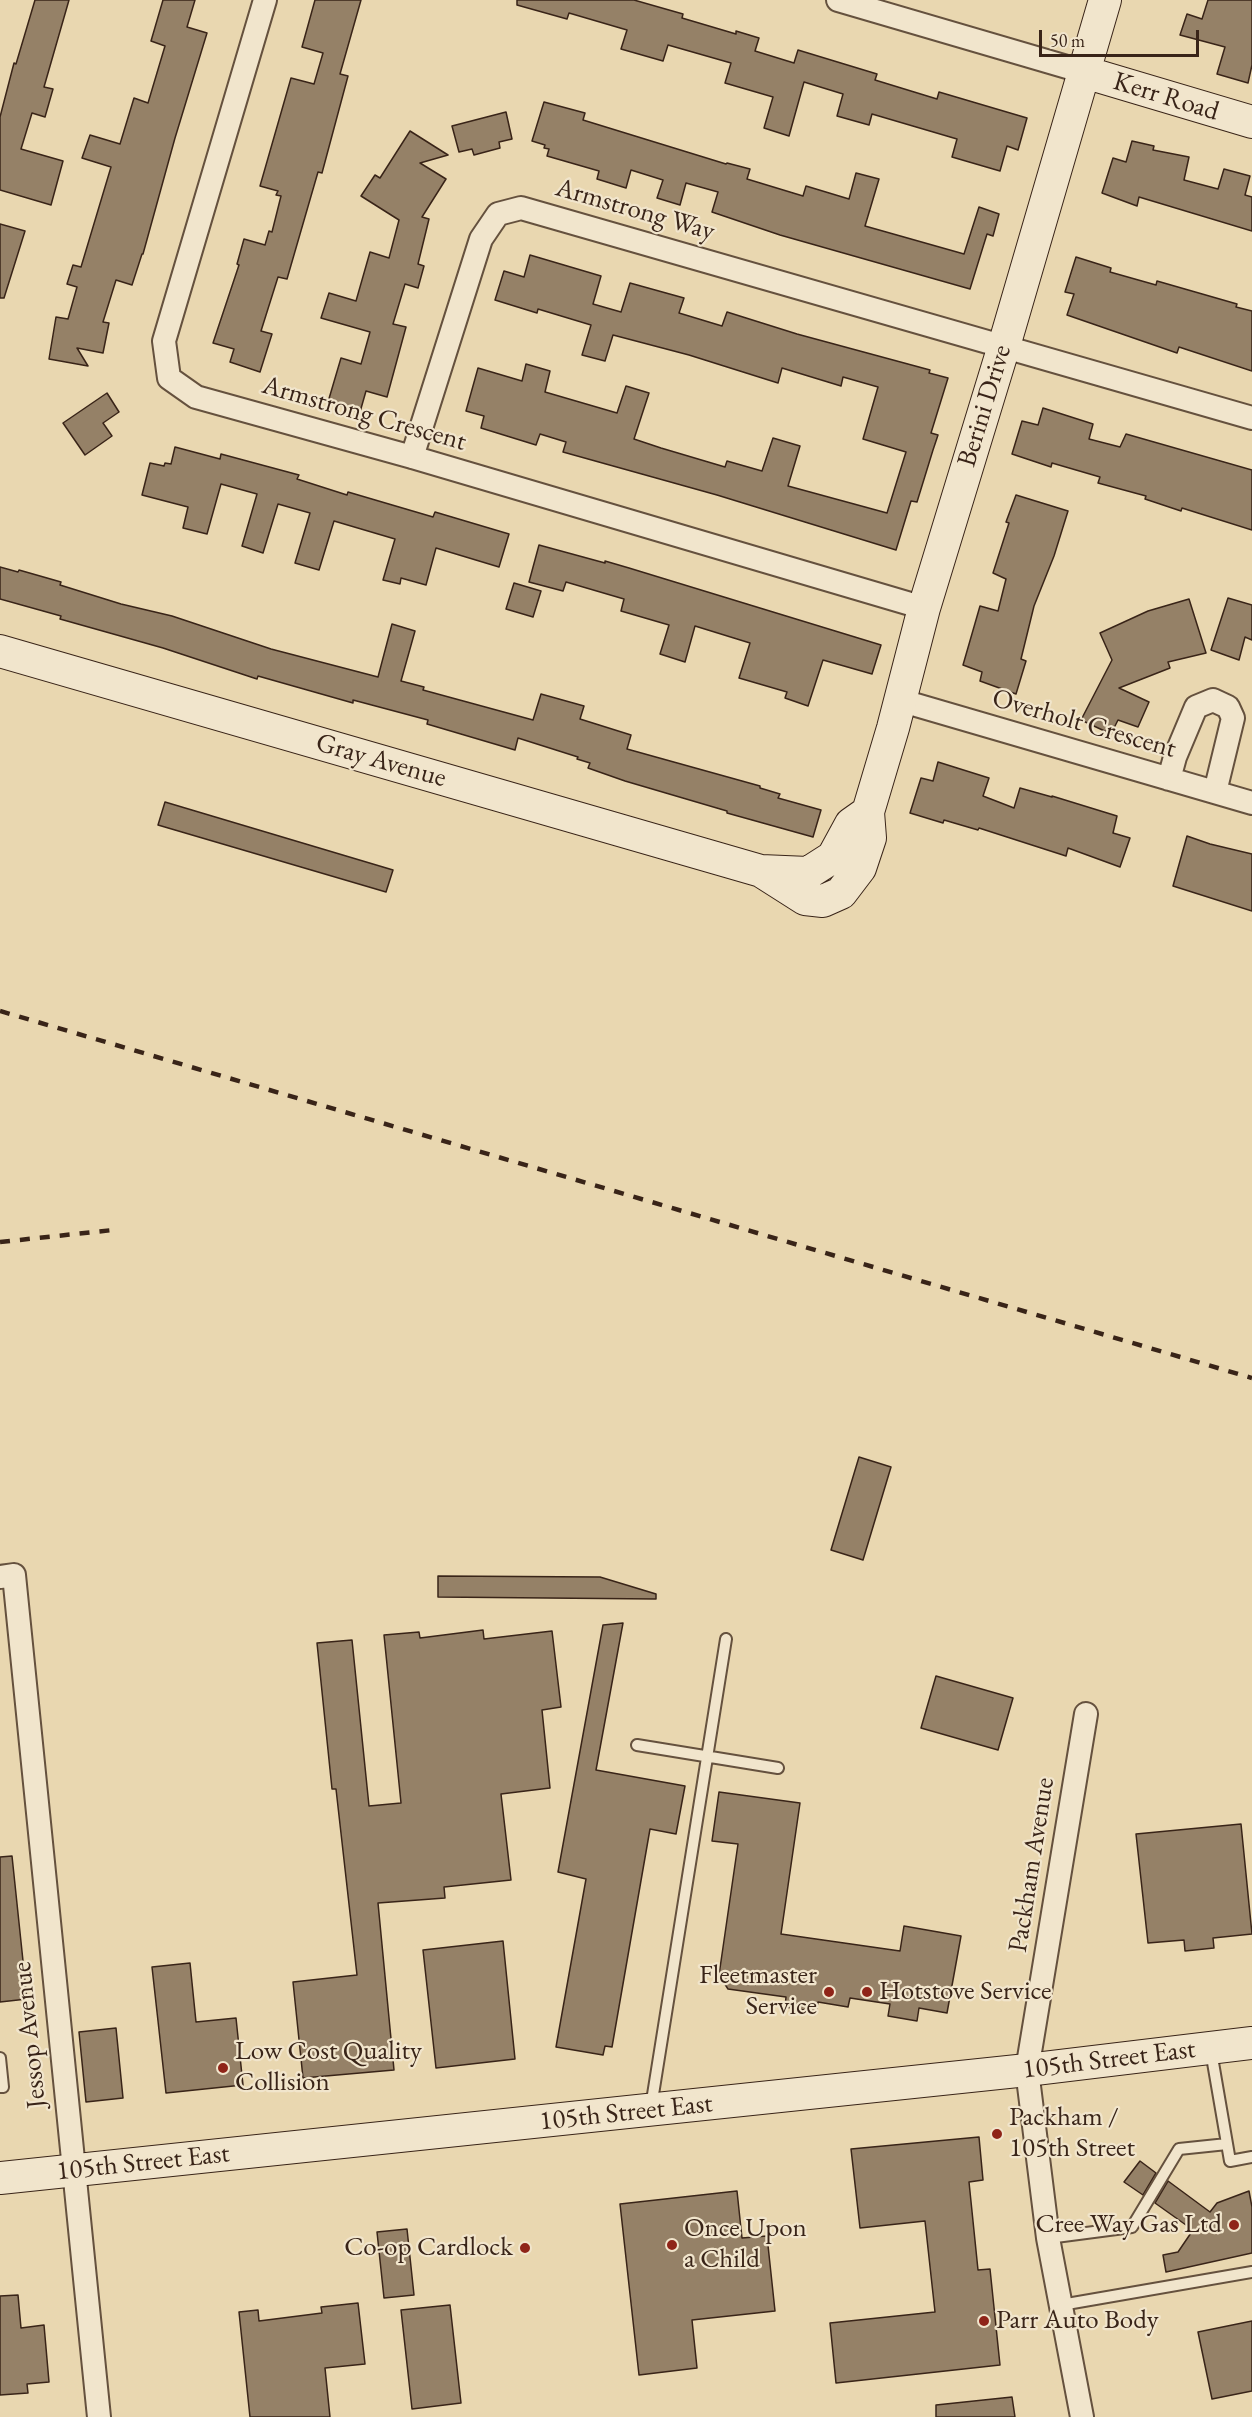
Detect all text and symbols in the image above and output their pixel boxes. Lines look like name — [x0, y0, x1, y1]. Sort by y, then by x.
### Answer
scale bar — [1042, 18, 1202, 56]
text: 50 m — [1050, 29, 1085, 52]
street label: Kerr Road — [1109, 66, 1223, 128]
street label: Armstrong Way — [552, 172, 718, 248]
street label: Berini Drive — [951, 341, 1019, 471]
street label: Armstrong Crescent — [258, 369, 470, 459]
street label: Overholt Crescent — [988, 682, 1180, 766]
street label: Gray Avenue — [312, 727, 450, 795]
street label: Packham Avenue — [1002, 1775, 1062, 1955]
street label: Jessop Avenue — [6, 1960, 54, 2110]
place label: Fleetmaster Service — [699, 1960, 817, 2023]
place label: Hotstove Service — [879, 1976, 1051, 2008]
marker: Fleetmaster Service — [822, 1985, 836, 1999]
marker: Hotstove Service — [860, 1985, 874, 1999]
street label: 105th Street East — [1021, 2033, 1197, 2087]
place label: Low Cost Quality Collision — [235, 2036, 422, 2099]
marker: Low Cost Quality Collision — [216, 2061, 230, 2075]
street label: 105th Street East — [538, 2088, 714, 2138]
place label: Packham / 105th Street — [1009, 2102, 1135, 2165]
marker: Packham / 105th Street — [990, 2127, 1004, 2141]
street label: 105th Street East — [55, 2138, 231, 2188]
place label: Cree Way Gas Ltd — [1035, 2209, 1222, 2241]
place label: Once Upon a Child — [684, 2213, 807, 2276]
marker: Cree Way Gas Ltd — [1227, 2218, 1241, 2232]
place label: Co-op Cardlock — [344, 2232, 513, 2264]
marker: Once Upon a Child — [665, 2238, 679, 2252]
marker: Co-op Cardlock — [518, 2241, 532, 2255]
place label: Parr Auto Body — [996, 2305, 1159, 2337]
marker: Parr Auto Body — [977, 2314, 991, 2328]

